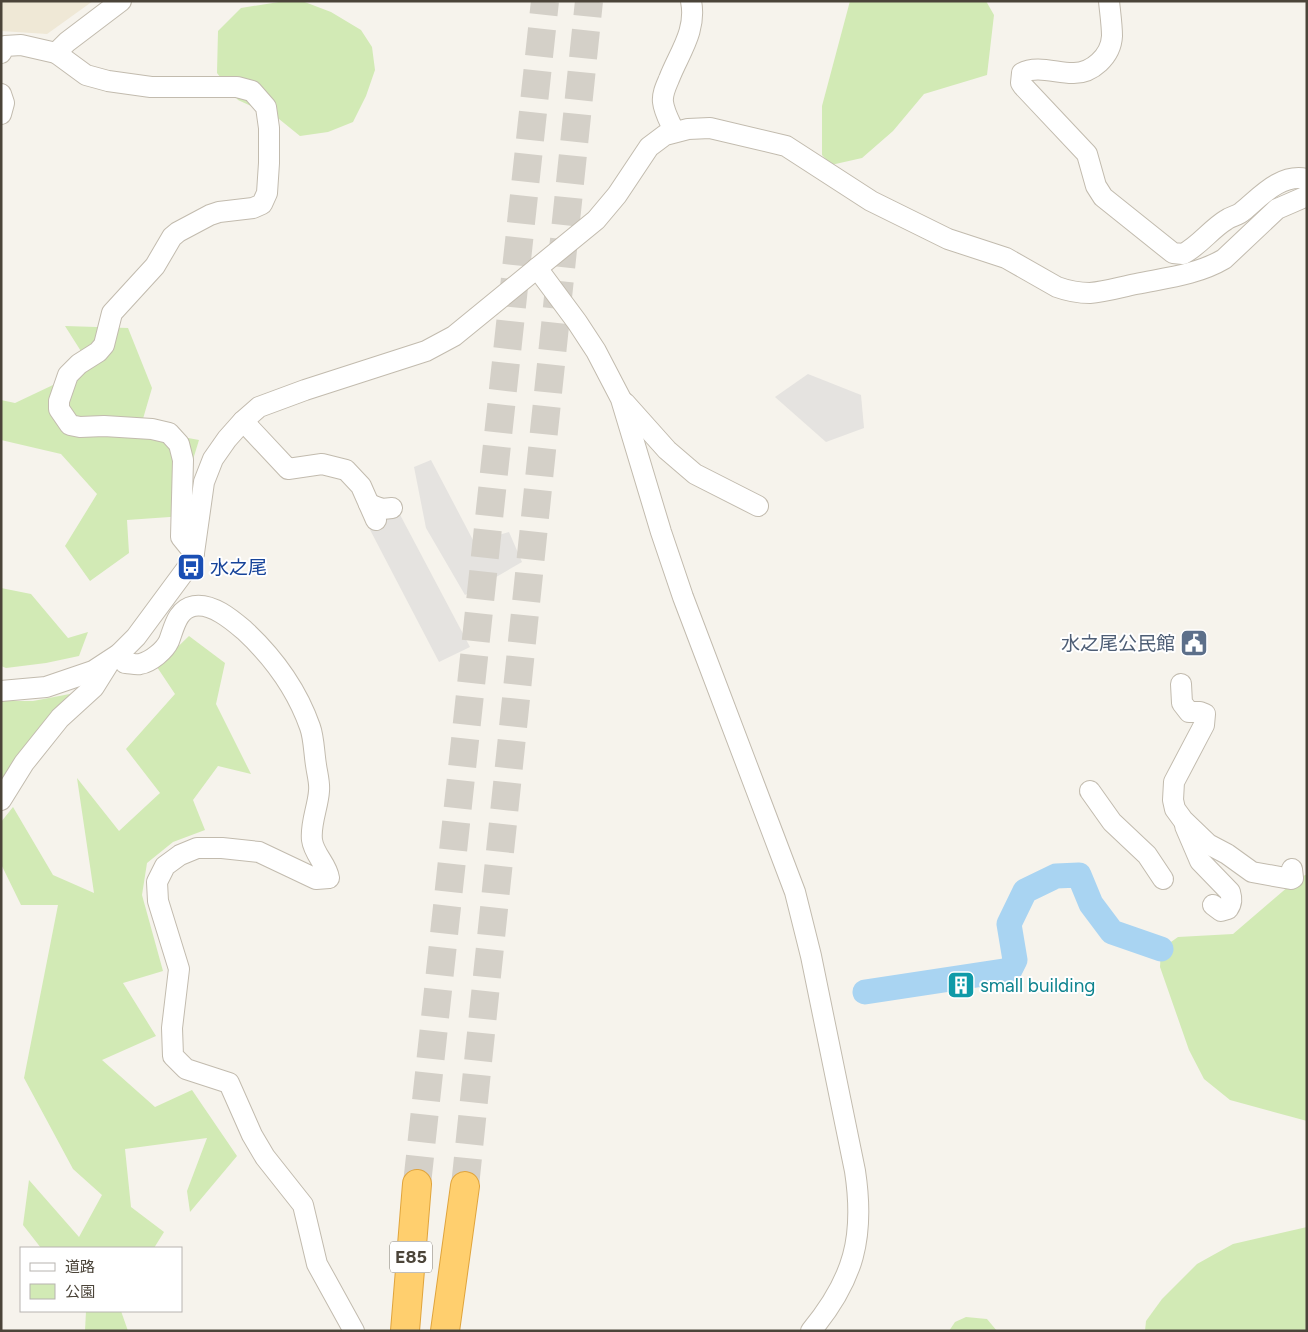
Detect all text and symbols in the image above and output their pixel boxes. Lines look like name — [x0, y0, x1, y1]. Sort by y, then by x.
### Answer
bus stop icon: 水之尾 — [176, 552, 206, 582]
place label: 水之尾 — [210, 556, 267, 579]
public building icon: 水之尾公民館 — [1179, 628, 1209, 658]
place label: 水之尾公民館 — [1061, 632, 1175, 655]
building icon: small building — [946, 970, 976, 1000]
place label: small building — [980, 974, 1095, 997]
road number: E85 — [390, 1242, 432, 1272]
legend — [20, 1247, 182, 1312]
text: 道路 — [65, 1258, 95, 1276]
text: 公園 — [65, 1283, 95, 1301]

